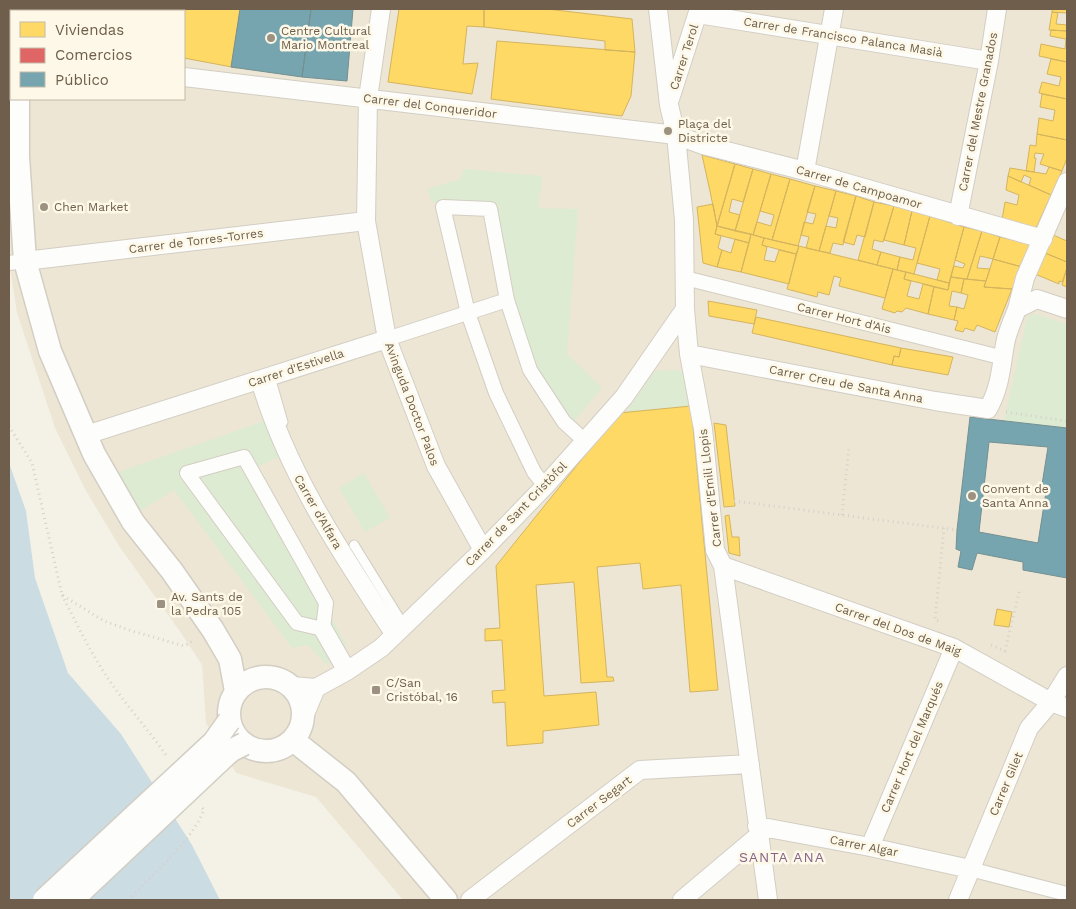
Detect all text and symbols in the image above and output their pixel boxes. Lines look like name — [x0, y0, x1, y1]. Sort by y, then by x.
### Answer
legend — [10, 10, 185, 100]
street label: Carrer de Francisco Palanca Masià — [742, 14, 944, 60]
text: Viviendas — [55, 21, 124, 39]
street label: Carrer Terol — [667, 22, 701, 92]
place label: Centre Cultural Mario Montreal — [281, 24, 371, 52]
street label: Carrer del Mestre Granados — [956, 31, 1000, 193]
marker: Centre Cultural Mario Montreal — [265, 32, 277, 44]
text: Comercios — [55, 46, 133, 64]
text: Público — [55, 71, 109, 89]
street label: Carrer del Conqueridor — [362, 91, 498, 121]
place label: Plaça del Districte — [678, 117, 732, 145]
marker: Plaça del Districte — [662, 125, 674, 137]
street label: Carrer de Campoamor — [794, 162, 924, 212]
place label: Chen Market — [54, 200, 128, 214]
marker: Chen Market — [38, 201, 50, 213]
street label: Carrer de Torres-Torres — [128, 226, 264, 256]
street label: Carrer Hort d'Ais — [796, 300, 892, 336]
street label: Avinguda Doctor Palos — [382, 340, 442, 468]
street label: Carrer d'Estivella — [246, 346, 346, 390]
street label: Carrer Creu de Santa Anna — [768, 362, 924, 406]
street label: Carrer d'Emili Llopis — [696, 428, 724, 548]
street label: Carrer de Sant Cristòfol — [462, 459, 570, 569]
street label: Carrer d'Alfara — [291, 472, 345, 552]
place label: Convent de Santa Anna — [982, 482, 1049, 510]
marker: Convent de Santa Anna — [966, 490, 978, 502]
place label: Av. Sants de la Pedra 105 — [171, 590, 243, 618]
marker: Av. Sants de la Pedra 105 — [155, 598, 167, 610]
street label: Carrer del Dos de Maig — [833, 600, 964, 659]
place label: C/San Cristóbal, 16 — [386, 676, 458, 704]
street label: Carrer Hort del Marqués — [878, 679, 946, 815]
marker: C/San Cristóbal, 16 — [370, 684, 382, 696]
street label: Carrer Gilet — [986, 750, 1026, 818]
street label: Carrer Segart — [564, 773, 634, 831]
street label: Carrer Algar — [829, 833, 900, 860]
district label: SANTA ANA — [739, 849, 825, 865]

